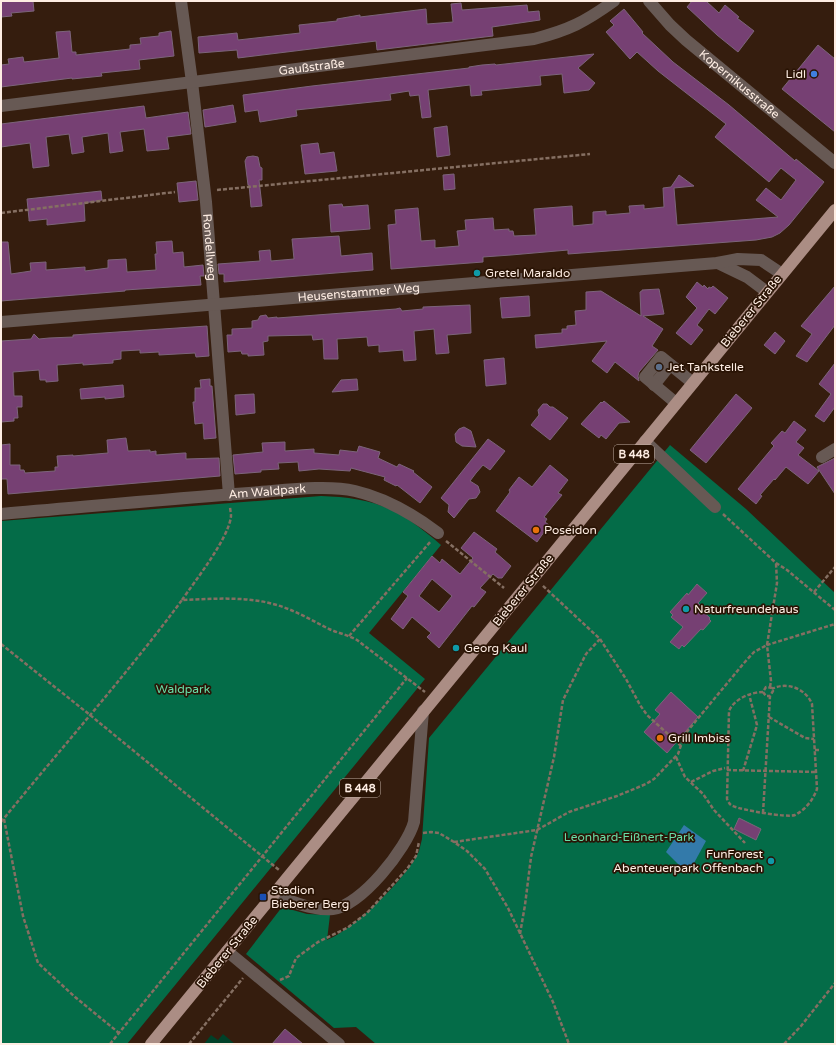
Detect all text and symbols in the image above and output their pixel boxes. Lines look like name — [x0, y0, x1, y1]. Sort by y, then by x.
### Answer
street label: Kopernikusstraße — [696, 47, 783, 121]
street label: Gaußstraße — [278, 56, 345, 78]
place label: Lidl — [786, 67, 806, 81]
marker: Lidl — [809, 69, 819, 79]
street label: Rondellweg — [200, 213, 219, 281]
place label: Gretel Maraldo — [485, 266, 570, 280]
marker: Gretel Maraldo — [472, 268, 482, 278]
street label: Bieberer Straße — [718, 272, 784, 350]
street label: Heusenstammer Weg — [297, 281, 420, 305]
place label: Jet Tankstelle — [667, 360, 744, 374]
marker: Jet Tankstelle — [654, 362, 664, 372]
road number: B 448 — [614, 445, 654, 463]
street label: Am Waldpark — [228, 481, 307, 502]
place label: Poseidon — [544, 523, 597, 537]
marker: Poseidon — [531, 525, 541, 535]
street label: Bieberer Straße — [490, 551, 556, 629]
place label: Naturfreundehaus — [694, 602, 799, 616]
marker: Naturfreundehaus — [681, 604, 691, 614]
place label: Georg Kaul — [464, 641, 527, 655]
marker: Georg Kaul — [451, 643, 461, 653]
park label: Waldpark — [156, 682, 211, 696]
place label: Grill Imbiss — [668, 731, 730, 745]
marker: Grill Imbiss — [655, 733, 665, 743]
road number: B 448 — [340, 779, 380, 797]
park label: Leonhard-Eißnert-Park — [564, 830, 695, 844]
place label: FunForest Abenteuerpark Offenbach — [613, 847, 763, 875]
marker: FunForest Abenteuerpark Offenbach — [766, 856, 776, 866]
place label: Stadion Bieberer Berg — [271, 883, 349, 911]
marker: Stadion Bieberer Berg — [258, 892, 268, 902]
street label: Bieberer Straße — [194, 913, 260, 991]

